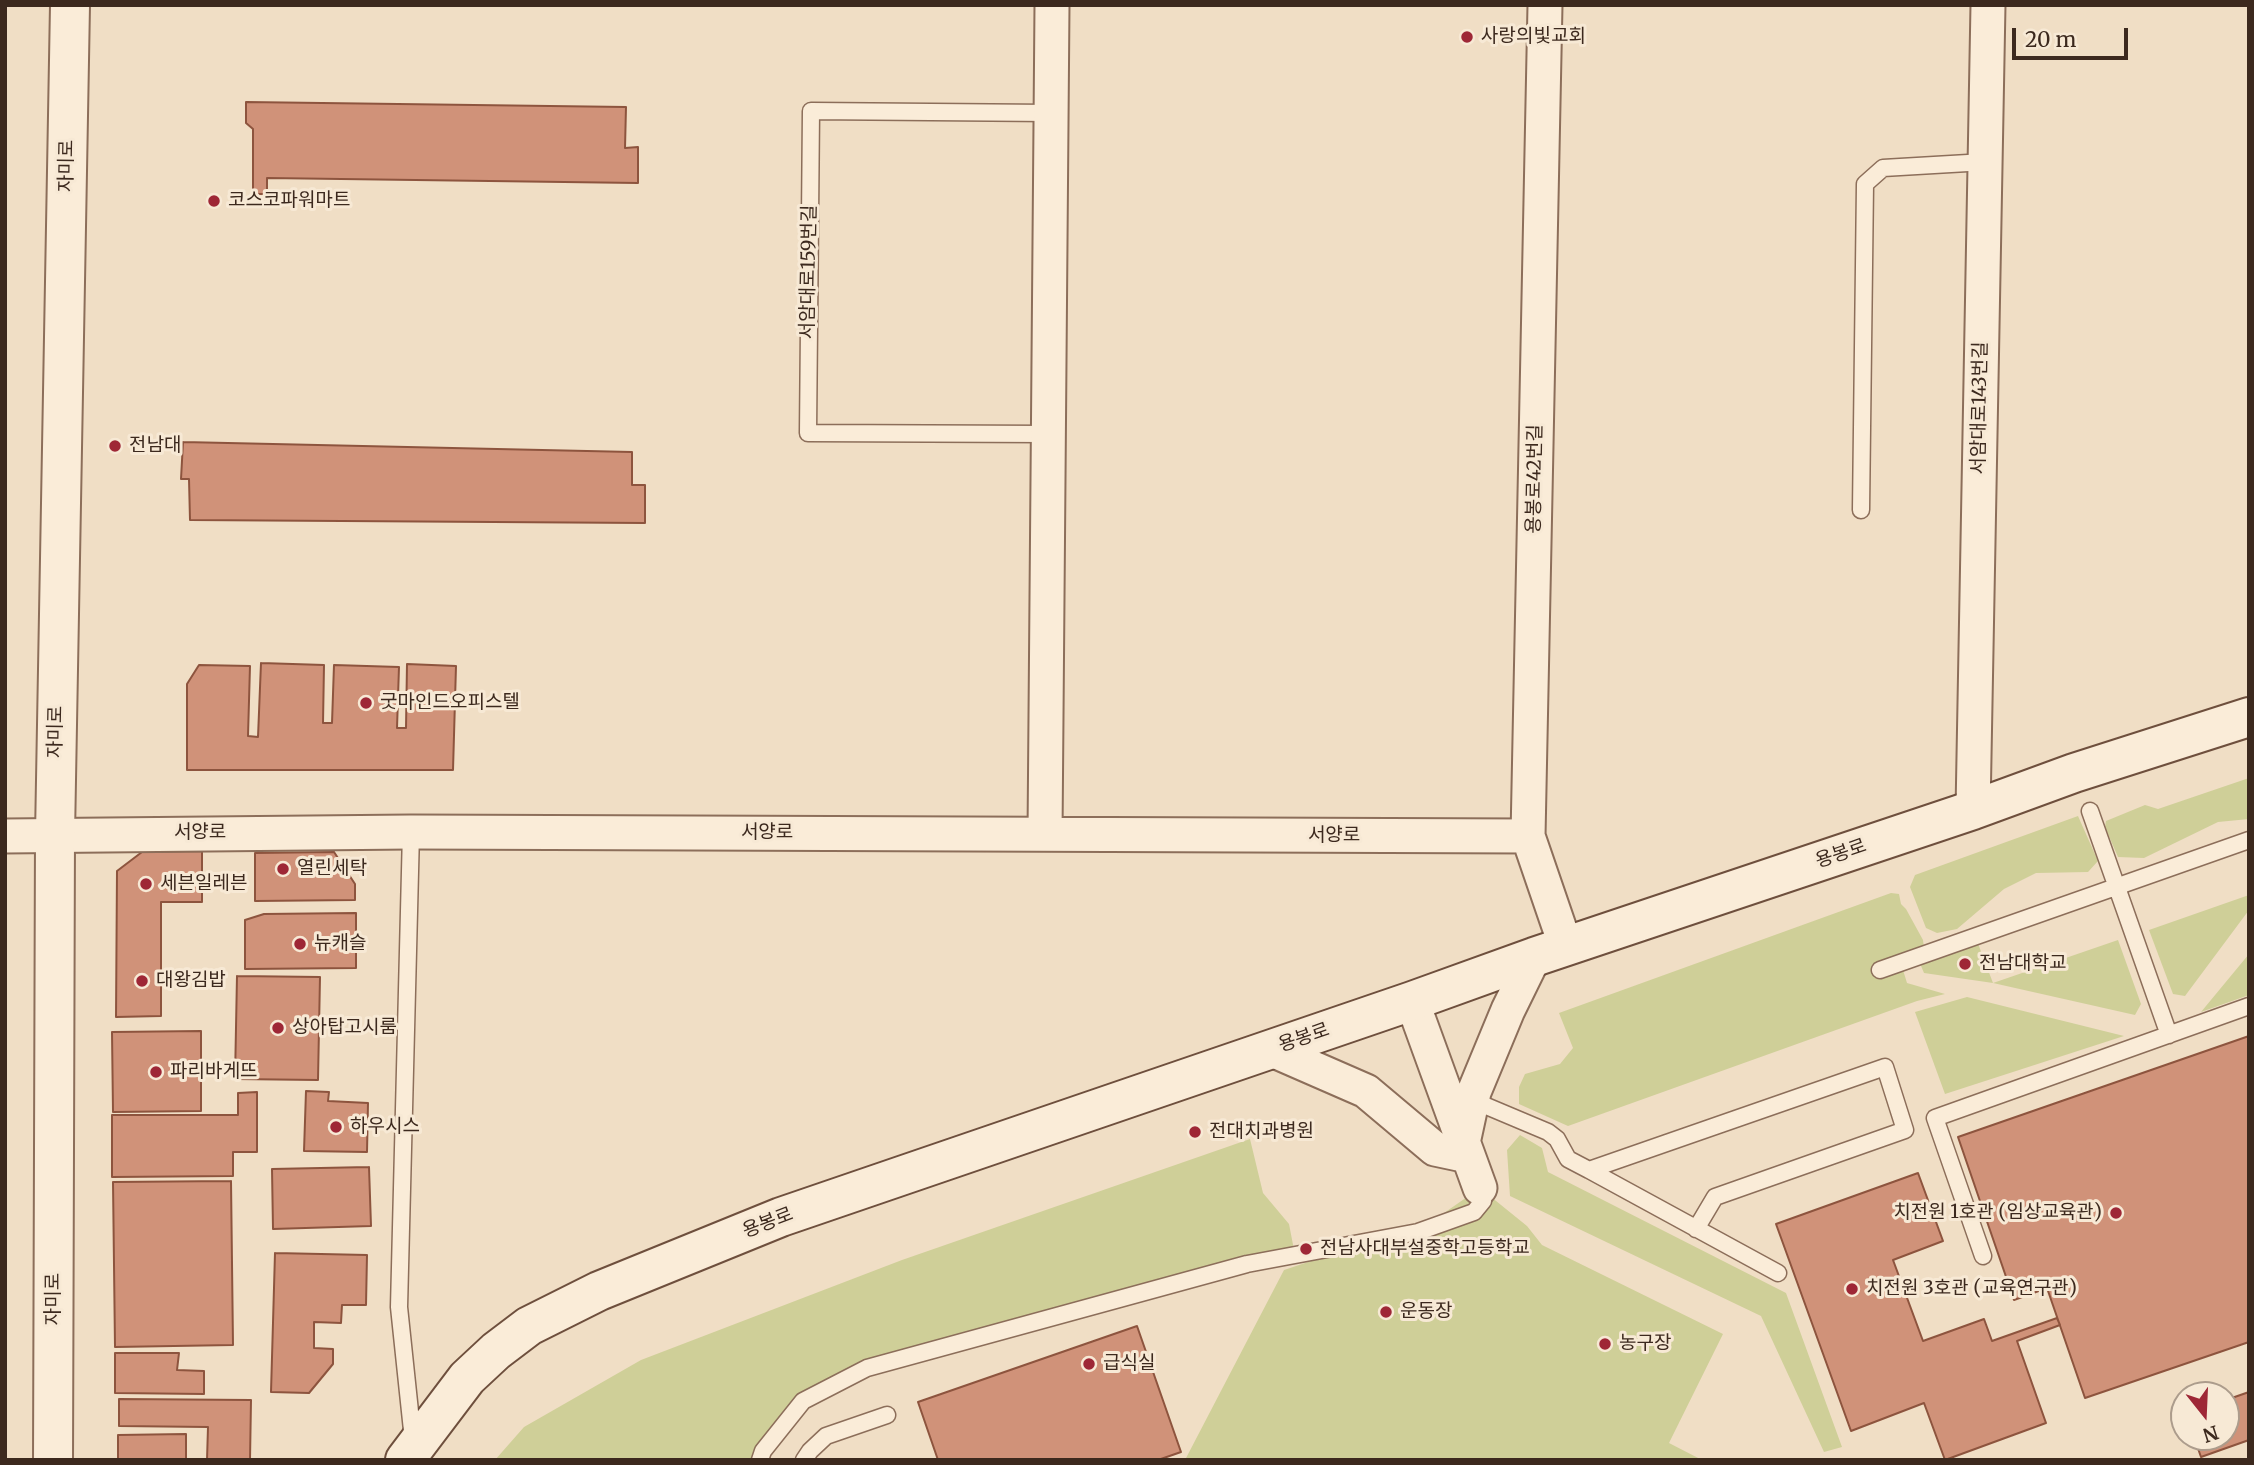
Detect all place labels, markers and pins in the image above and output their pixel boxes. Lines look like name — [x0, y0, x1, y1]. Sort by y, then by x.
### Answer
place label: 사랑의빛교회 — [1481, 26, 1586, 48]
marker: 사랑의빛교회 — [1459, 29, 1475, 45]
place label: 코스코파워마트 — [228, 190, 350, 212]
marker: 코스코파워마트 — [206, 193, 222, 209]
place label: 전남대 — [129, 435, 181, 457]
marker: 전남대 — [107, 438, 123, 454]
place label: 굿마인드오피스텔 — [380, 692, 520, 714]
marker: 굿마인드오피스텔 — [358, 695, 374, 711]
place label: 열린세탁 — [297, 858, 367, 880]
marker: 열린세탁 — [275, 861, 291, 877]
place label: 세븐일레븐 — [160, 873, 247, 895]
marker: 세븐일레븐 — [138, 876, 154, 892]
place label: 뉴캐슬 — [314, 933, 366, 955]
marker: 뉴캐슬 — [292, 936, 308, 952]
place label: 전남대학교 — [1979, 953, 2066, 975]
marker: 전남대학교 — [1957, 956, 1973, 972]
place label: 대왕김밥 — [156, 970, 226, 992]
marker: 대왕김밥 — [134, 973, 150, 989]
place label: 상아탑고시룸 — [292, 1017, 397, 1039]
marker: 상아탑고시룸 — [270, 1020, 286, 1036]
place label: 파리바게뜨 — [170, 1061, 257, 1083]
marker: 파리바게뜨 — [148, 1064, 164, 1080]
place label: 하우시스 — [350, 1116, 420, 1138]
marker: 하우시스 — [328, 1119, 344, 1135]
place label: 전대치과병원 — [1209, 1121, 1314, 1143]
marker: 전대치과병원 — [1187, 1124, 1203, 1140]
place label: 치전원 1호관 (임상교육관) — [1893, 1202, 2102, 1224]
marker: 치전원 1호관 (임상교육관) — [2108, 1205, 2124, 1221]
place label: 전남사대부설중학고등학교 — [1320, 1238, 1530, 1260]
marker: 전남사대부설중학고등학교 — [1298, 1241, 1314, 1257]
place label: 치전원 3호관 (교육연구관) — [1866, 1278, 2077, 1300]
marker: 치전원 3호관 (교육연구관) — [1844, 1281, 1860, 1297]
place label: 운동장 — [1400, 1301, 1452, 1323]
marker: 운동장 — [1378, 1304, 1394, 1320]
place label: 농구장 — [1619, 1333, 1671, 1355]
marker: 농구장 — [1597, 1336, 1613, 1352]
place label: 급식실 — [1103, 1353, 1155, 1375]
marker: 급식실 — [1081, 1356, 1097, 1372]

